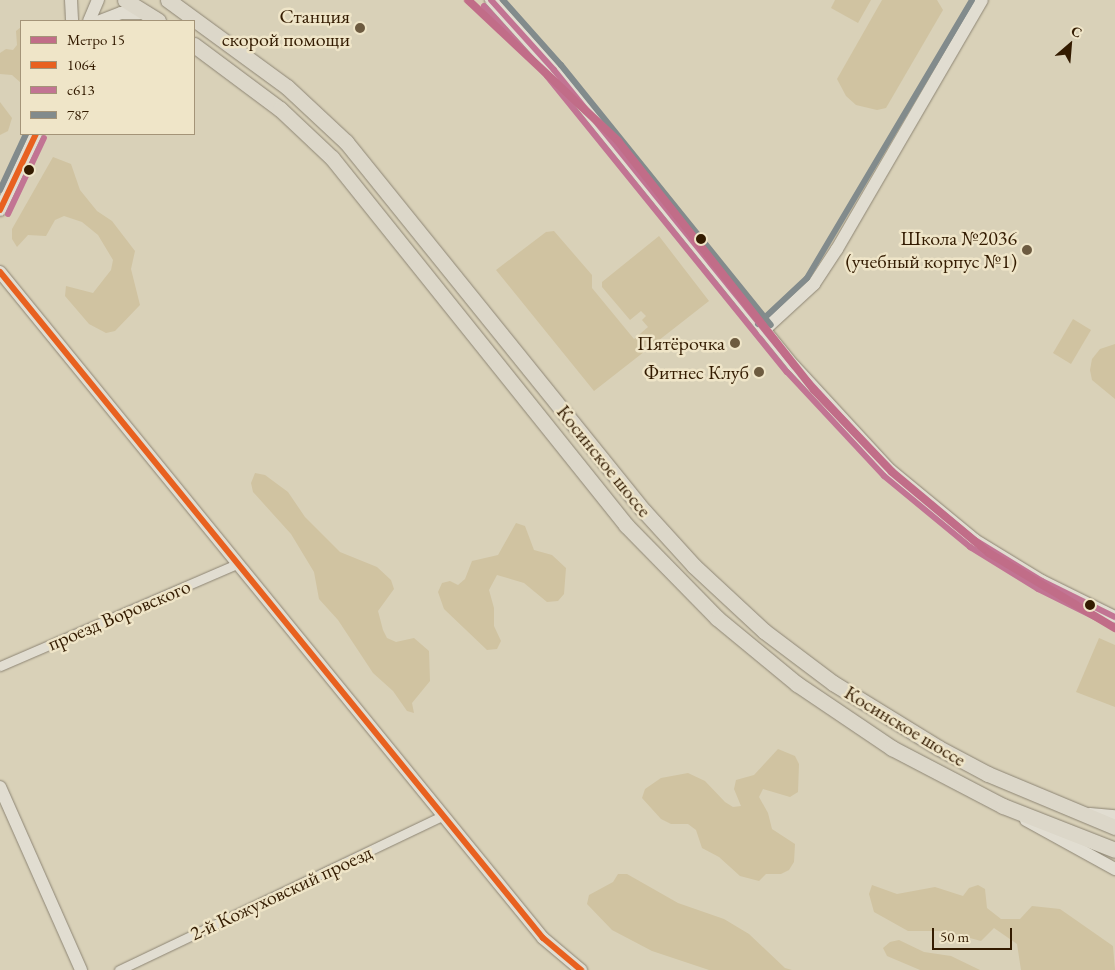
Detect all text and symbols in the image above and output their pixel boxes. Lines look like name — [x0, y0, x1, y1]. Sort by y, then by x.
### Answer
place label: Станция скорой помощи — [222, 4, 350, 51]
legend — [20, 20, 195, 135]
north arrow — [1045, 20, 1095, 70]
text: С — [1068, 21, 1085, 42]
marker: Станция скорой помощи — [354, 22, 366, 34]
text: Метро 15 — [67, 30, 125, 49]
text: 1064 — [67, 55, 96, 74]
text: с613 — [67, 80, 95, 99]
text: 787 — [67, 105, 89, 124]
unlabelled marker — [24, 165, 34, 175]
place label: Школа №2036 (учебный корпус №1) — [845, 226, 1017, 273]
unlabelled marker — [696, 234, 706, 244]
marker: Школа №2036 (учебный корпус №1) — [1021, 244, 1033, 256]
place label: Пятёрочка — [637, 331, 725, 355]
marker: Пятёрочка — [729, 337, 741, 349]
place label: Фитнес Клуб — [644, 360, 749, 384]
marker: Фитнес Клуб — [753, 366, 765, 378]
street label: Косинское шоссе — [551, 400, 657, 522]
street label: проезд Воровского — [44, 574, 194, 656]
unlabelled marker — [1085, 600, 1095, 610]
street label: Косинское шоссе — [840, 680, 970, 772]
street label: 2-й Кожуховский проезд — [186, 840, 376, 946]
scale bar — [935, 918, 1015, 950]
text: 50 m — [940, 927, 969, 946]

